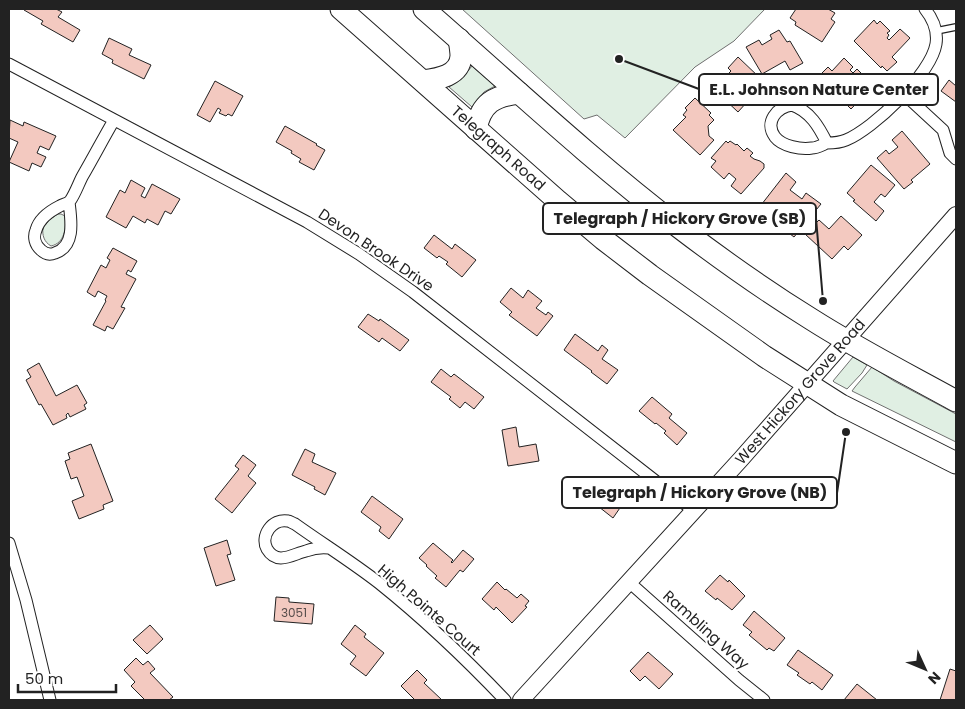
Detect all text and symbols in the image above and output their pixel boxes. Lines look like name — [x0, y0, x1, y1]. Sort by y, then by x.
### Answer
callout: E.L. Johnson Nature Center — [699, 74, 938, 105]
text: E.L. Johnson Nature Center — [709, 78, 929, 101]
street label: Telegraph Road — [447, 100, 550, 195]
street label: Devon Brook Drive — [315, 203, 438, 296]
callout: Telegraph / Hickory Grove (SB) — [543, 203, 816, 234]
text: Telegraph / Hickory Grove (SB) — [554, 207, 806, 230]
street label: West Hickory Grove Road — [730, 314, 870, 469]
callout: Telegraph / Hickory Grove (NB) — [562, 477, 837, 508]
text: Telegraph / Hickory Grove (NB) — [572, 481, 828, 504]
street label: High Pointe Court — [373, 559, 485, 660]
street label: Rambling Way — [659, 585, 754, 674]
house number: 3051 — [281, 604, 307, 621]
north arrow — [900, 644, 950, 694]
scale bar — [18, 662, 115, 694]
text: N — [924, 667, 945, 689]
text: 50 m — [25, 668, 63, 689]

